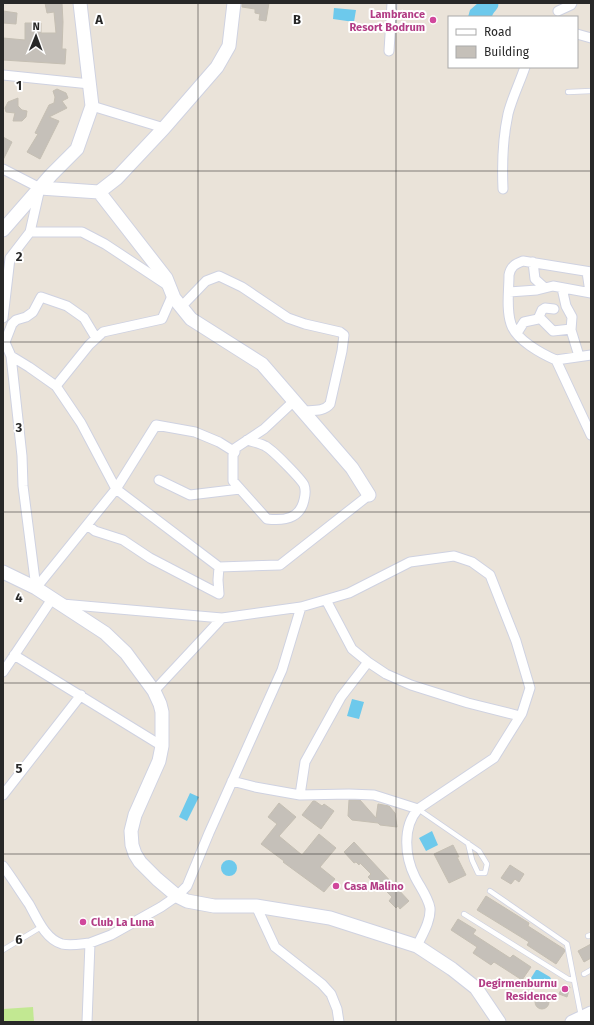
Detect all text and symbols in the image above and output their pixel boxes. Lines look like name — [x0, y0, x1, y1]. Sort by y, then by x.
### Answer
place label: Lambrance Resort Bodrum — [349, 8, 425, 34]
text: A — [94, 12, 103, 27]
text: B — [293, 12, 301, 27]
marker: Lambrance Resort Bodrum — [428, 15, 438, 25]
north arrow — [16, 16, 56, 56]
legend — [448, 16, 578, 68]
text: N — [32, 20, 40, 33]
text: Road — [484, 25, 512, 39]
text: Building — [484, 45, 530, 59]
text: 1 — [16, 78, 22, 93]
text: 2 — [16, 249, 23, 264]
text: 3 — [15, 420, 23, 435]
text: 4 — [15, 590, 23, 605]
text: 5 — [16, 761, 23, 776]
place label: Casa Malino — [344, 880, 404, 893]
marker: Casa Malino — [331, 881, 341, 891]
place label: Club La Luna — [91, 916, 154, 929]
marker: Club La Luna — [78, 917, 88, 927]
text: 6 — [15, 932, 23, 947]
place label: Degirmenburnu Residence — [479, 977, 557, 1003]
marker: Degirmenburnu Residence — [560, 984, 570, 994]

